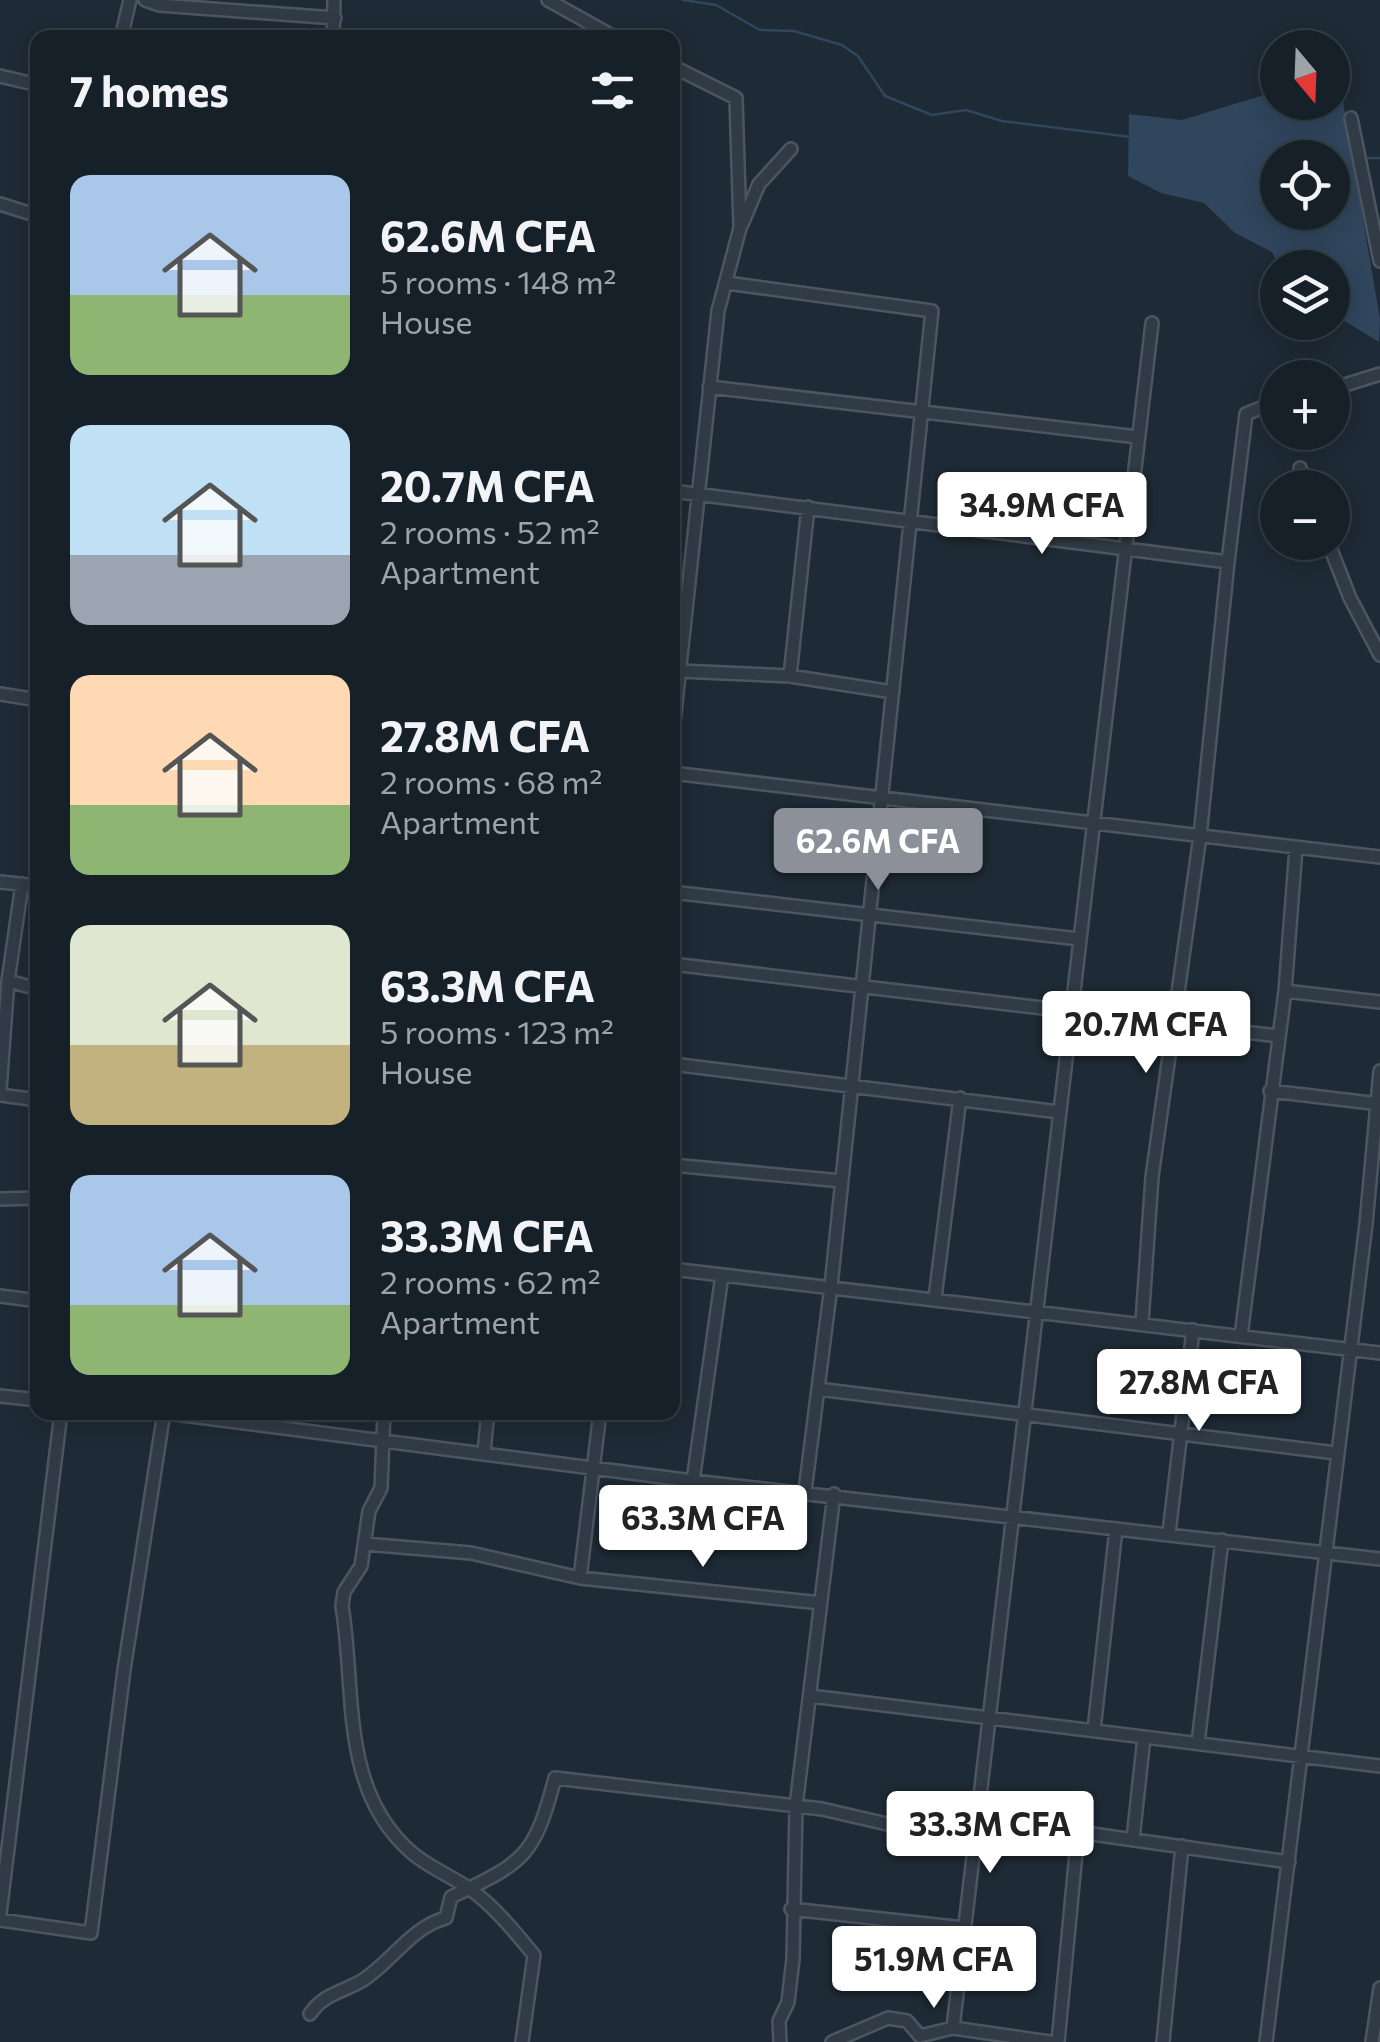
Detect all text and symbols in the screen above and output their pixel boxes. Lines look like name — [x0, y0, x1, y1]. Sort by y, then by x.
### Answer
north arrow — [1260, 30, 1350, 120]
map controls — [1260, 30, 1350, 560]
icon: filters — [585, 63, 640, 118]
text: 7 homes — [70, 64, 229, 116]
button: locate — [1260, 140, 1350, 230]
text: 62.6M CFA — [380, 209, 596, 261]
icon: home — [150, 215, 270, 335]
button: layers — [1260, 250, 1350, 340]
text: 5 rooms · 148 m² — [380, 261, 617, 301]
text: House — [380, 301, 472, 341]
button: + — [1260, 360, 1350, 450]
text: 20.7M CFA — [380, 459, 595, 511]
icon: home — [150, 465, 270, 585]
button: − — [1260, 470, 1350, 560]
pin: 34.9M CFA — [928, 472, 1156, 557]
text: 34.9M CFA — [960, 484, 1124, 524]
text: 2 rooms · 52 m² — [380, 511, 600, 551]
text: Apartment — [380, 551, 540, 591]
text: 27.8M CFA — [380, 709, 590, 761]
icon: home — [150, 715, 270, 835]
text: 2 rooms · 68 m² — [380, 761, 602, 801]
text: Apartment — [380, 801, 540, 841]
pin: 62.6M CFA — [764, 808, 992, 893]
text: 62.6M CFA — [796, 820, 960, 860]
text: 63.3M CFA — [380, 959, 595, 1011]
icon: home — [150, 965, 270, 1085]
pin: 20.7M CFA — [1032, 991, 1260, 1076]
text: 20.7M CFA — [1064, 1003, 1228, 1043]
text: 5 rooms · 123 m² — [380, 1011, 614, 1051]
text: House — [380, 1051, 472, 1091]
text: 33.3M CFA — [380, 1209, 594, 1261]
icon: home — [150, 1215, 270, 1335]
text: 2 rooms · 62 m² — [380, 1261, 601, 1301]
text: Apartment — [380, 1301, 540, 1341]
pin: 27.8M CFA — [1085, 1349, 1313, 1434]
text: 27.8M CFA — [1119, 1361, 1279, 1401]
pin: 63.3M CFA — [589, 1485, 817, 1570]
text: 63.3M CFA — [621, 1497, 785, 1537]
pin: 33.3M CFA — [876, 1791, 1104, 1876]
text: 33.3M CFA — [909, 1803, 1071, 1843]
pin: 51.9M CFA — [820, 1926, 1048, 2011]
text: 51.9M CFA — [854, 1938, 1014, 1978]

